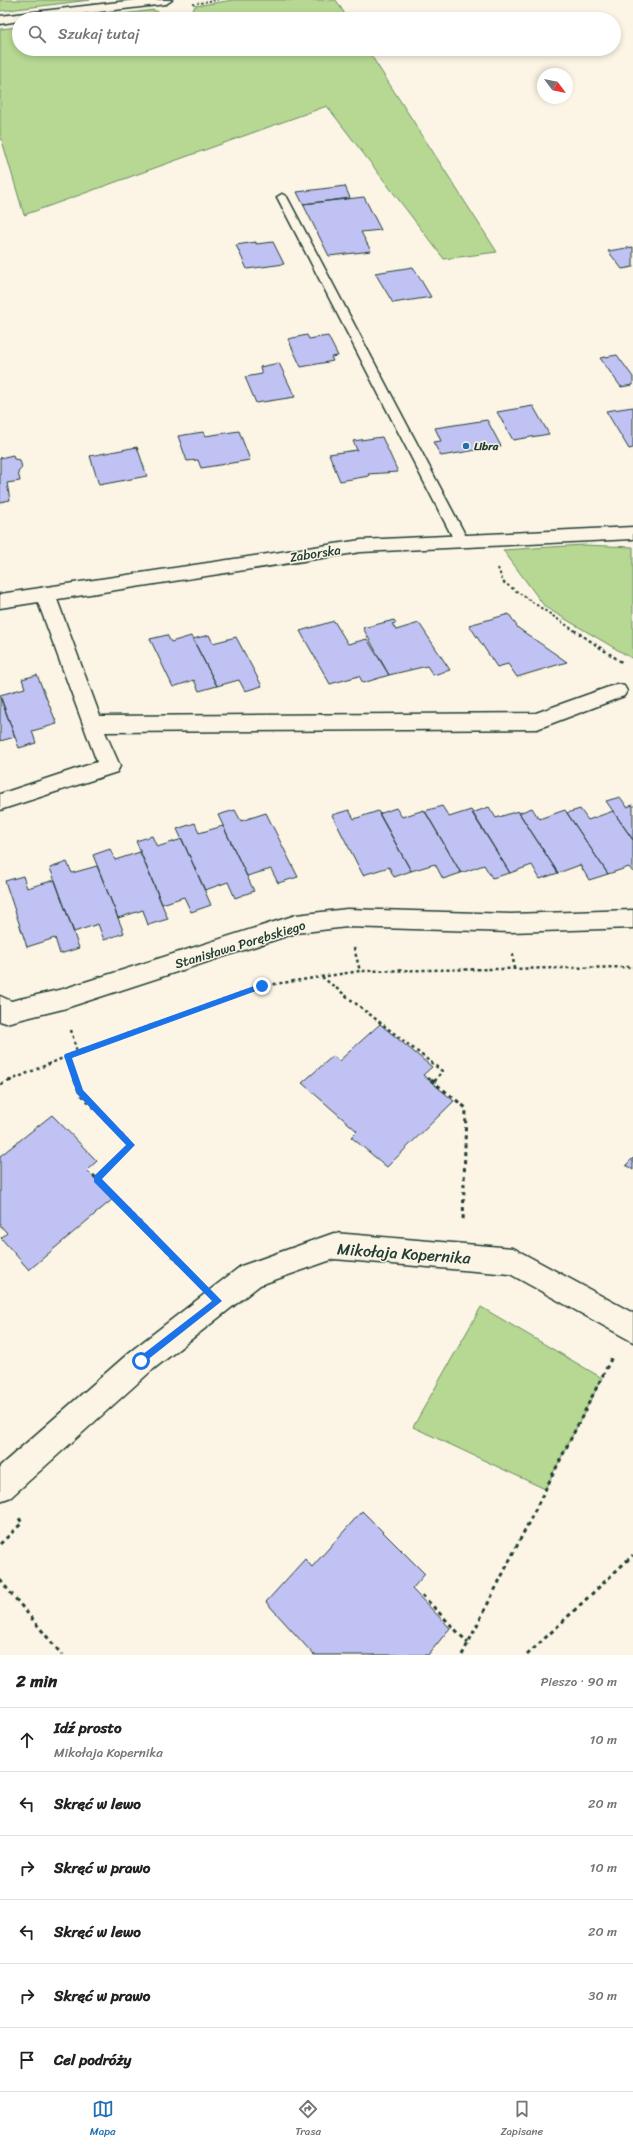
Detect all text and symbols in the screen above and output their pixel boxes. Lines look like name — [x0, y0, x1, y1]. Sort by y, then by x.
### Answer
search box — [12, 12, 621, 56]
text: Szukaj tutaj — [58, 21, 139, 47]
icon: search — [26, 23, 48, 45]
north arrow — [537, 68, 573, 104]
place label: Libra — [474, 437, 499, 456]
marker: Libra — [461, 441, 471, 451]
street label: Zaborska — [288, 538, 343, 569]
street label: Stanisława Porębskiego — [172, 914, 309, 975]
route end — [253, 977, 271, 995]
street label: Mikołaja Kopernika — [336, 1234, 473, 1273]
route start — [132, 1352, 150, 1370]
text: 2 min — [16, 1666, 57, 1696]
text: Pieszo · 90 m — [540, 1670, 617, 1693]
text: Idź prosto — [54, 1715, 122, 1741]
text: 10 m — [590, 1728, 617, 1751]
icon: ahead — [16, 1729, 38, 1751]
text: Mikołaja Kopernika — [54, 1741, 163, 1764]
text: Skręć w lewo — [54, 1791, 141, 1817]
text: 20 m — [588, 1792, 617, 1815]
icon: left — [16, 1793, 38, 1815]
text: Skręć w prawo — [54, 1855, 150, 1881]
text: 10 m — [590, 1856, 617, 1879]
icon: right — [16, 1857, 38, 1879]
text: Skręć w lewo — [54, 1919, 141, 1945]
text: 20 m — [588, 1920, 617, 1943]
icon: left — [16, 1921, 38, 1943]
text: Skręć w prawo — [54, 1983, 150, 2009]
text: 30 m — [588, 1984, 617, 2007]
icon: right — [16, 1985, 38, 2007]
text: Cel podróży — [54, 2047, 131, 2073]
icon: arrive — [16, 2049, 38, 2071]
tab: Mapa — [90, 2098, 116, 2141]
tab: Trasa — [295, 2098, 321, 2141]
tab: Zapisane — [501, 2098, 543, 2141]

